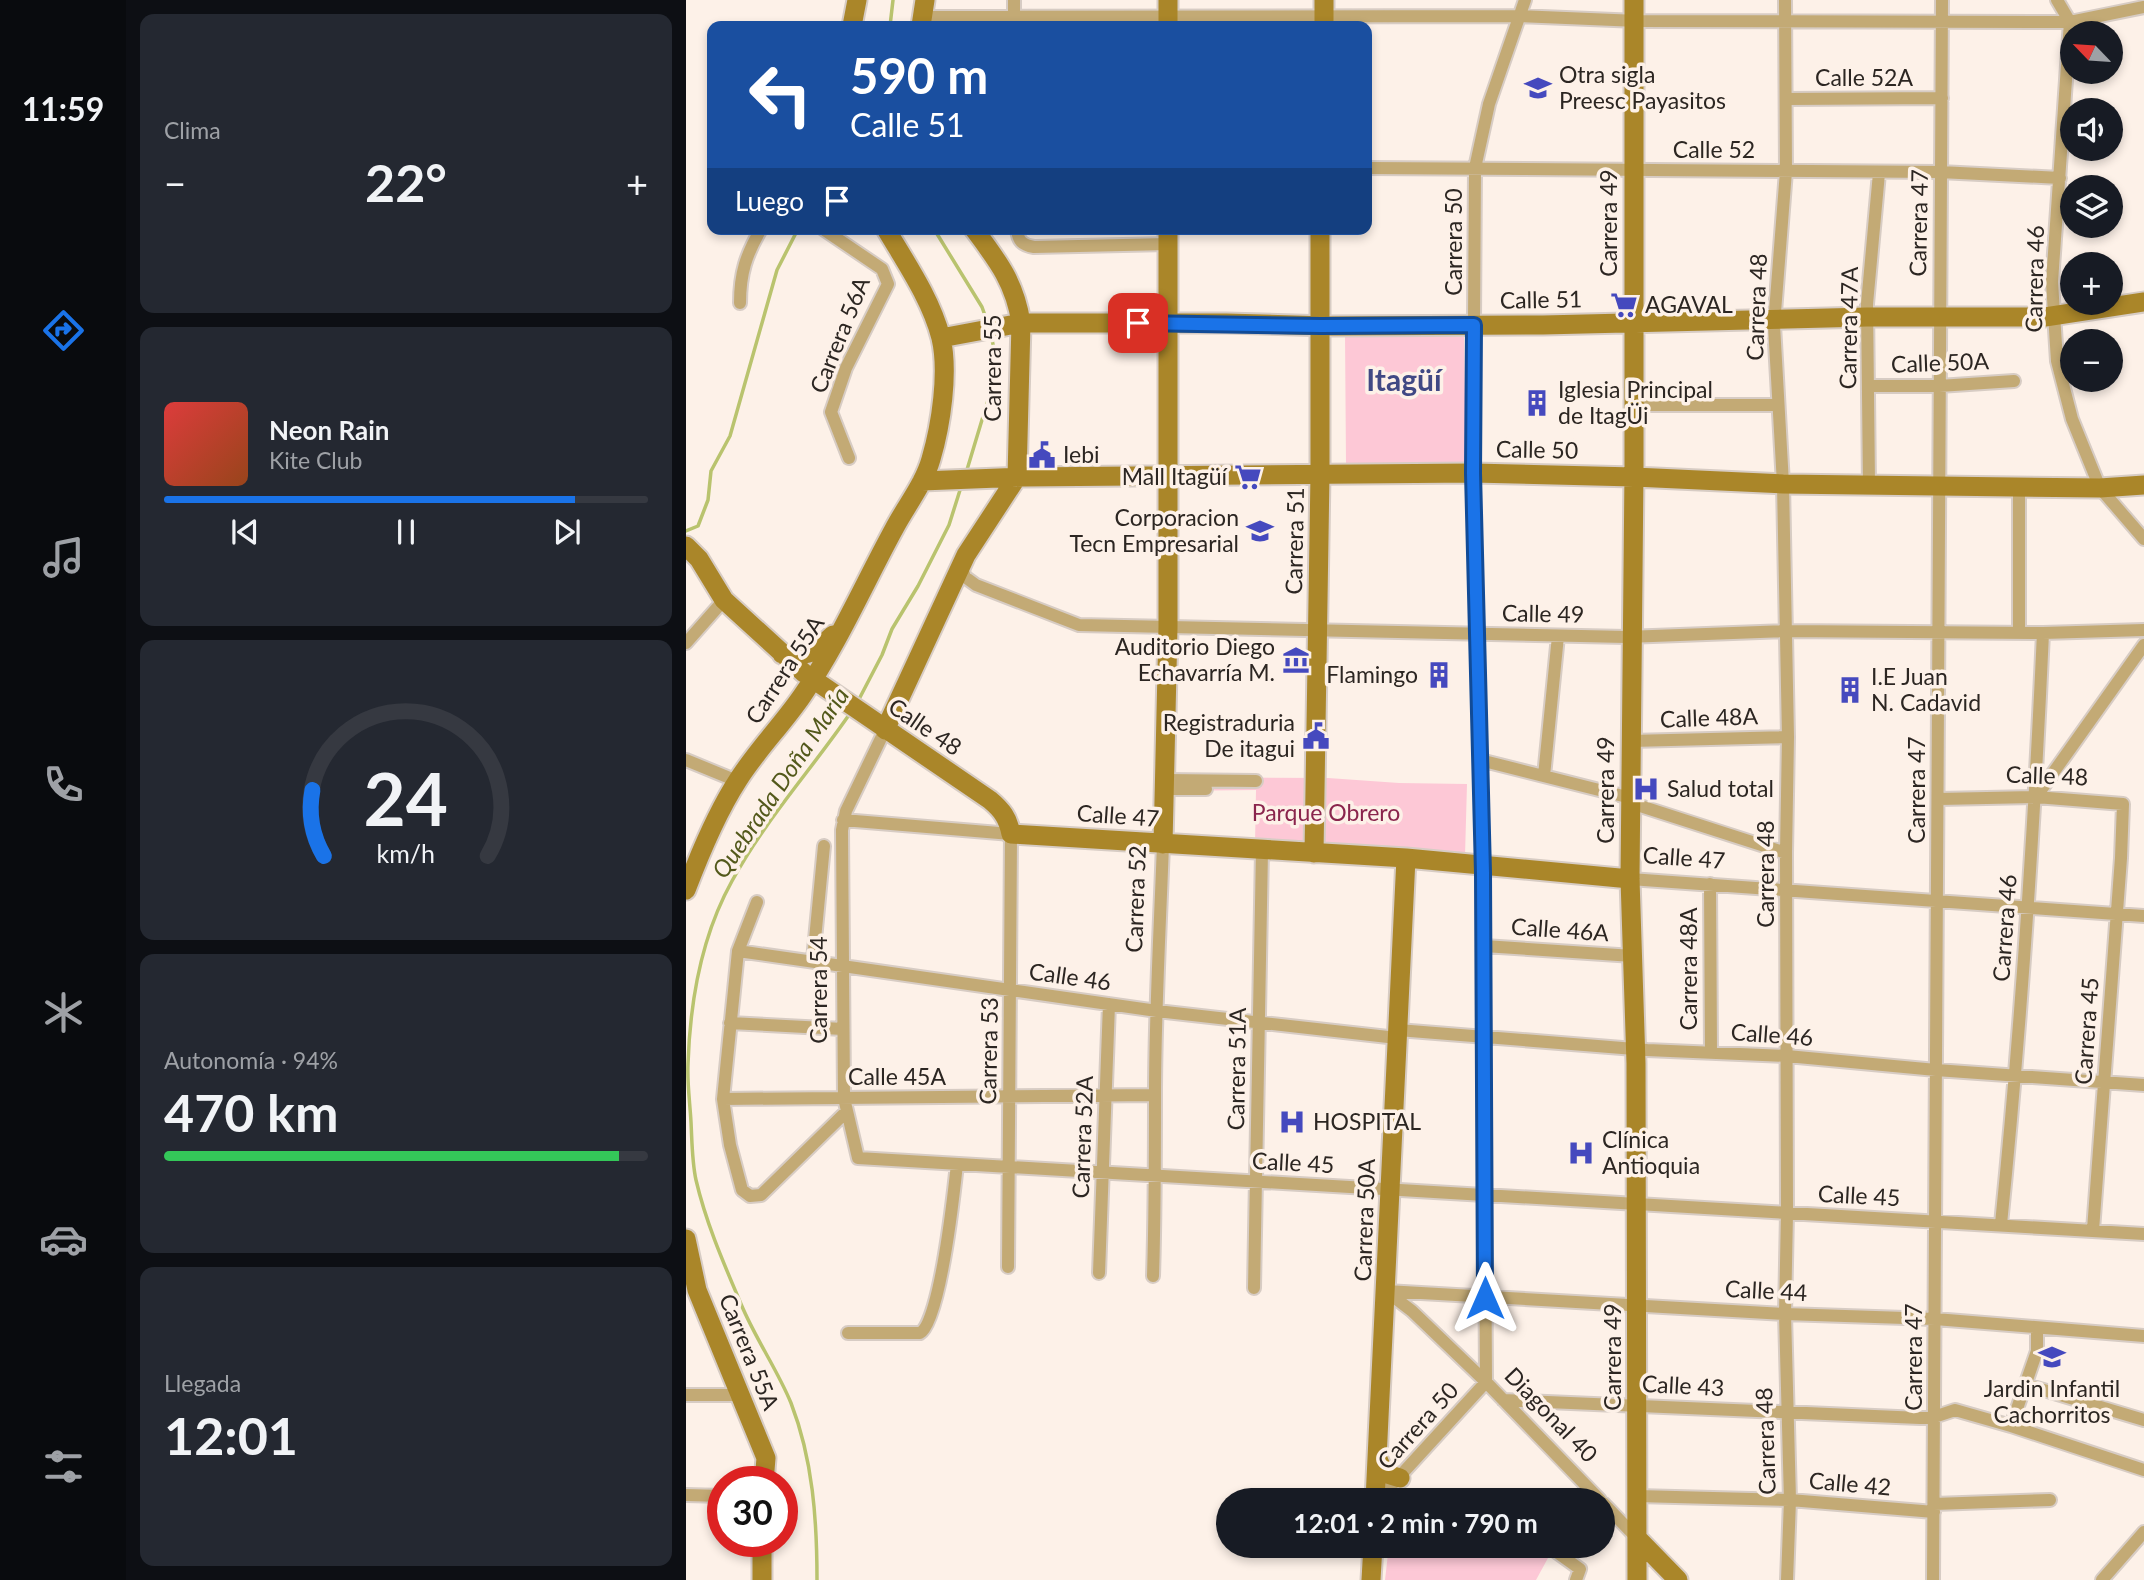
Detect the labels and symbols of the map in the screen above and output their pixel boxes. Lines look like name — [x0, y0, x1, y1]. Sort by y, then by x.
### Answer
north arrow — [2060, 21, 2123, 84]
place label: Otra sigla Preesc Payasitos — [1559, 60, 1726, 114]
street label: Calle 52A — [1815, 63, 1913, 91]
school or university icon: Otra sigla Preesc Payasitos — [1523, 73, 1553, 103]
street label: Calle 52 — [1673, 135, 1755, 163]
street label: Carrera 49 — [1594, 169, 1622, 277]
street label: Carrera 47 — [1903, 169, 1933, 277]
street label: Carrera 50 — [1439, 188, 1467, 296]
street label: Carrera 46 — [2019, 225, 2049, 333]
street label: Carrera 48 — [1740, 253, 1772, 361]
street label: Carrera 47A — [1833, 266, 1863, 390]
street label: Carrera 56A — [803, 272, 875, 397]
street label: Calle 51 — [1500, 284, 1582, 314]
supermarket icon: AGAVAL — [1609, 290, 1639, 320]
place label: AGAVAL — [1645, 290, 1733, 318]
pin — [1108, 293, 1168, 353]
street label: Carrera 55 — [978, 314, 1006, 422]
street label: Calle 50A — [1891, 346, 1990, 378]
district label: Itagüí — [1366, 361, 1444, 397]
place label: Iglesia Principal de ItagÜi — [1558, 375, 1713, 429]
building icon: Iglesia Principal de ItagÜi — [1522, 388, 1552, 418]
street label: Calle 50 — [1496, 434, 1578, 464]
public building icon: Iebi — [1027, 440, 1057, 470]
place label: Iebi — [1063, 440, 1100, 468]
place label: Mall Itagüí — [1122, 462, 1228, 490]
supermarket icon: Mall Itagüí — [1233, 462, 1263, 492]
street label: Carrera 51 — [1279, 487, 1309, 595]
place label: Corporacion Tecn Empresarial — [1069, 503, 1239, 557]
school or university icon: Corporacion Tecn Empresarial — [1245, 516, 1275, 546]
street label: Calle 49 — [1502, 598, 1584, 628]
street label: Carrera 55A — [739, 610, 830, 729]
place label: Auditorio Diego Echavarría M. — [1115, 632, 1275, 686]
museum icon: Auditorio Diego Echavarría M. — [1281, 645, 1311, 675]
place label: Flamingo — [1326, 660, 1418, 688]
building icon: Flamingo — [1424, 660, 1454, 690]
place label: I.E Juan N. Cadavid — [1871, 662, 1981, 716]
building icon: I.E Juan N. Cadavid — [1835, 675, 1865, 705]
water label: Quebrada Doña María — [705, 681, 854, 883]
street label: Calle 48 — [884, 692, 968, 761]
street label: Calle 48A — [1660, 701, 1759, 733]
place label: Registraduria De itagui — [1163, 708, 1295, 762]
public building icon: Registraduria De itagui — [1301, 721, 1331, 751]
street label: Carrera 49 — [1591, 736, 1619, 844]
street label: Carrera 47 — [1902, 736, 1930, 844]
street label: Calle 48 — [2005, 760, 2089, 790]
hospital icon: Salud total — [1631, 774, 1661, 804]
place label: Salud total — [1667, 774, 1774, 802]
street label: Calle 47 — [1076, 798, 1160, 832]
park label: Parque Obrero — [1252, 798, 1400, 826]
street label: Carrera 48 — [1751, 820, 1779, 928]
street label: Calle 47 — [1642, 840, 1726, 874]
street label: Carrera 52 — [1119, 845, 1151, 953]
street label: Carrera 46 — [1986, 873, 2022, 982]
street label: Carrera 48A — [1674, 907, 1702, 1030]
street label: Calle 46A — [1510, 912, 1610, 946]
street label: Carrera 54 — [804, 936, 832, 1044]
street label: Calle 46 — [1027, 956, 1113, 996]
street label: Carrera 45 — [2068, 976, 2104, 1085]
street label: Carrera 53 — [973, 997, 1003, 1105]
street label: Carrera 51A — [1221, 1007, 1251, 1131]
street label: Calle 46 — [1730, 1017, 1814, 1051]
street label: Calle 45A — [848, 1062, 946, 1090]
street label: Carrera 52A — [1066, 1075, 1098, 1199]
hospital icon: HOSPITAL — [1277, 1107, 1307, 1137]
place label: HOSPITAL — [1313, 1107, 1421, 1135]
place label: Clínica Antioquia — [1602, 1125, 1700, 1179]
hospital icon: Clínica Antioquia — [1566, 1138, 1596, 1168]
street label: Calle 45 — [1251, 1146, 1335, 1178]
street label: Carrera 50A — [1348, 1158, 1380, 1282]
street label: Calle 45 — [1817, 1179, 1901, 1211]
position arrow — [1448, 1261, 1522, 1335]
street label: Calle 44 — [1724, 1274, 1808, 1306]
street label: Carrera 55A — [714, 1289, 786, 1414]
street label: Carrera 49 — [1598, 1303, 1626, 1411]
street label: Carrera 47 — [1899, 1303, 1927, 1411]
school or university icon: Jardin Infantil Cachorritos — [2037, 1342, 2067, 1372]
street label: Diagonal 40 — [1500, 1361, 1604, 1468]
street label: Calle 43 — [1641, 1369, 1725, 1401]
place label: Jardin Infantil Cachorritos — [1984, 1374, 2120, 1428]
street label: Carrera 50 — [1371, 1376, 1464, 1475]
street label: Carrera 48 — [1749, 1387, 1781, 1495]
street label: Calle 42 — [1808, 1465, 1892, 1501]
speed limit sign: 30 — [707, 1466, 798, 1557]

